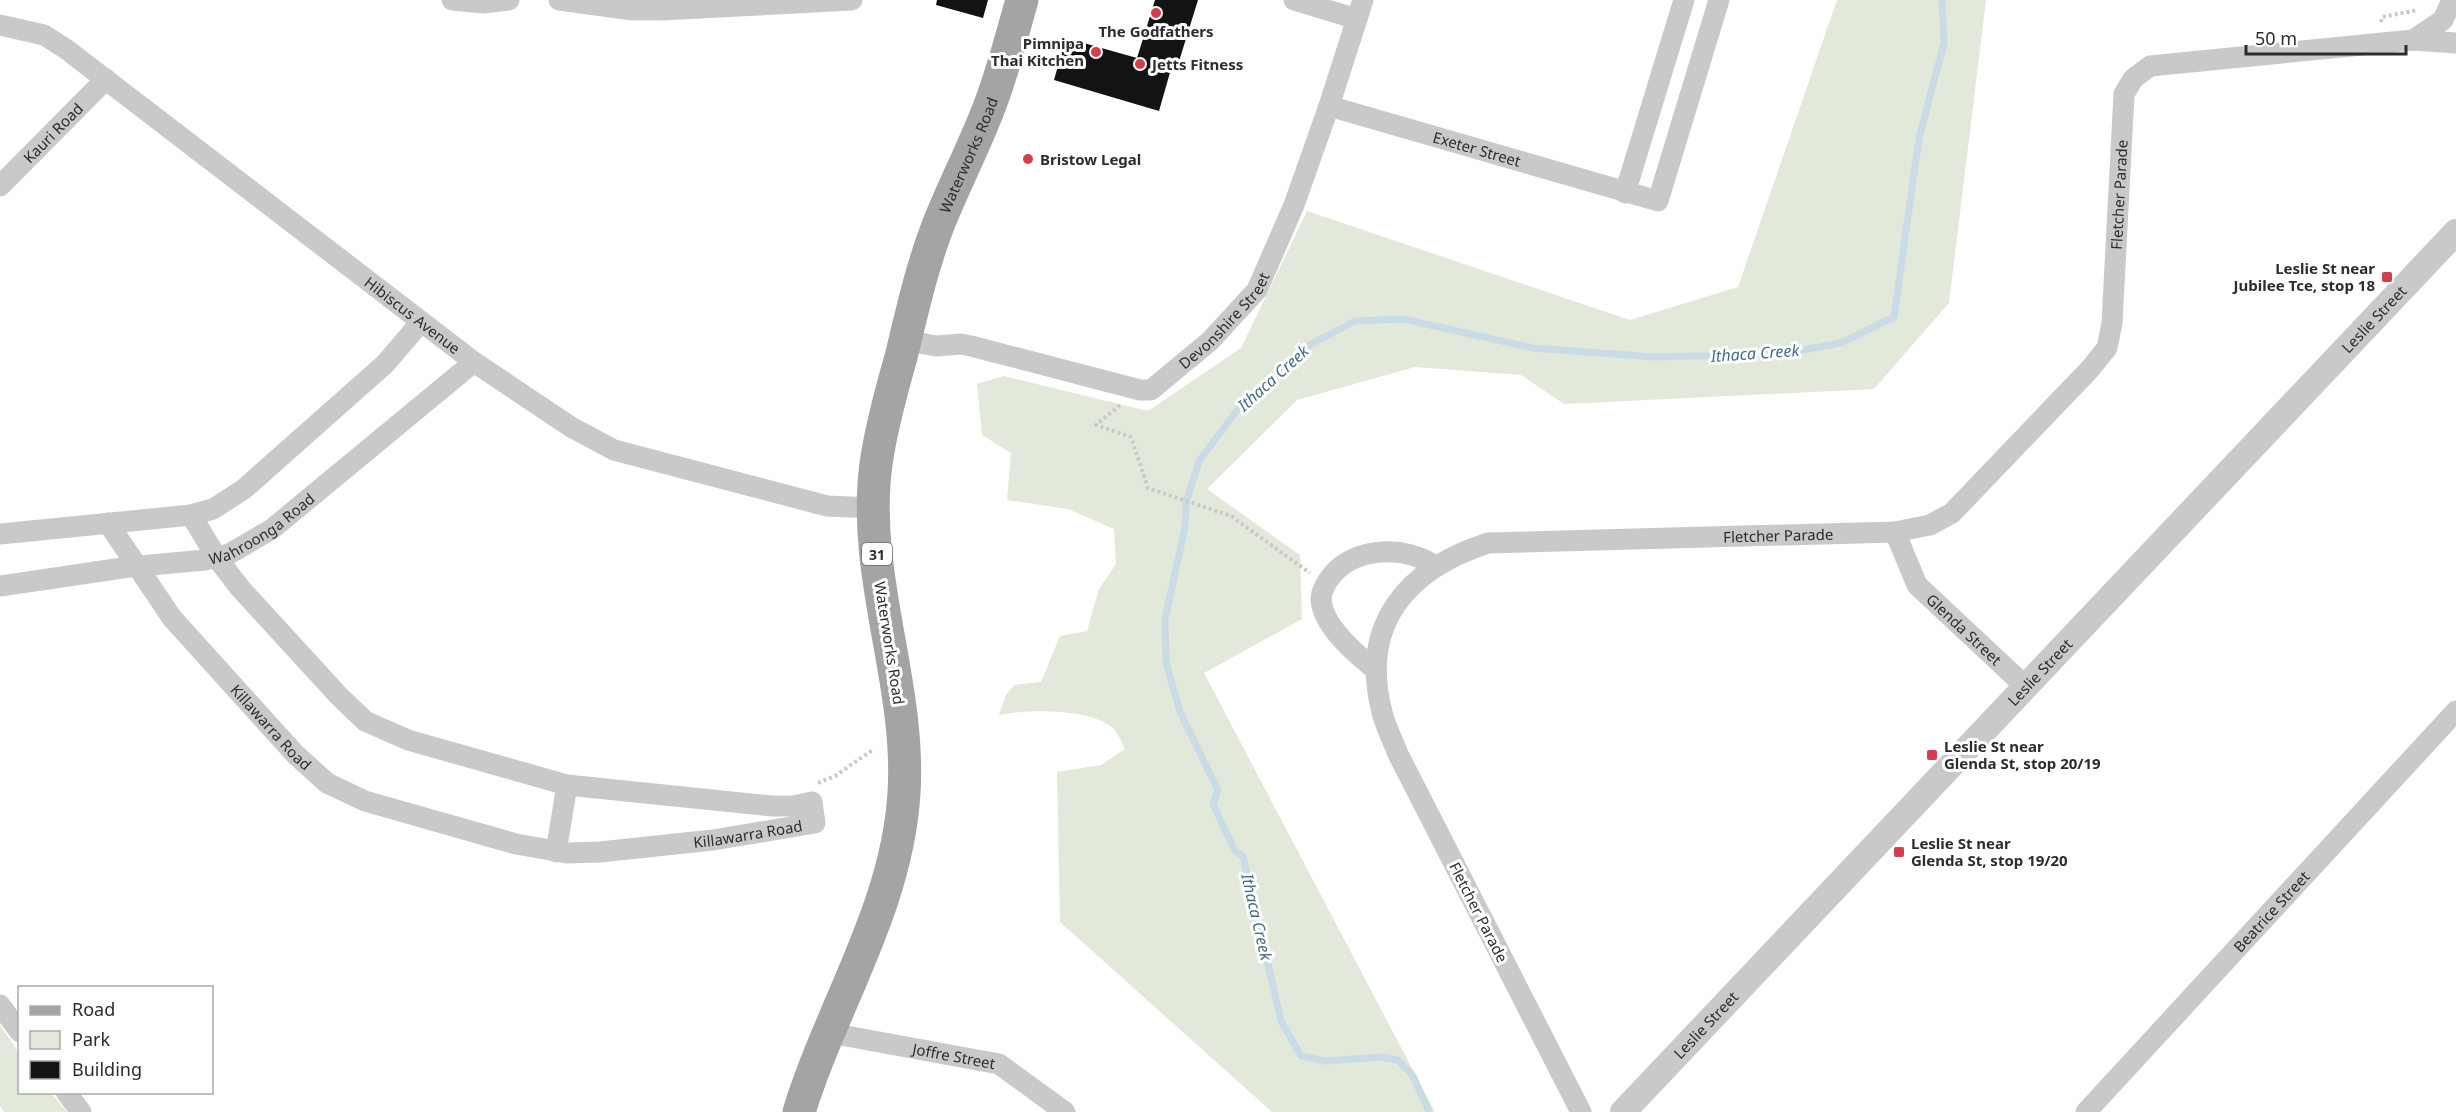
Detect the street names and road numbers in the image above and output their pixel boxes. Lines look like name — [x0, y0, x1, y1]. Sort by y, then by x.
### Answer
street label: Waterworks Road — [934, 94, 1002, 216]
street label: Kauri Road — [19, 98, 87, 167]
street label: Exeter Street — [1431, 127, 1524, 171]
street label: Fletcher Parade — [2106, 139, 2132, 250]
street label: Devonshire Street — [1174, 269, 1274, 373]
street label: Hibiscus Avenue — [361, 272, 465, 358]
street label: Leslie Street — [2337, 281, 2411, 357]
street label: Wahroonga Road — [207, 488, 318, 569]
street label: Fletcher Parade — [1723, 524, 1834, 547]
road number: 31 — [862, 543, 892, 565]
street label: Waterworks Road — [870, 580, 910, 706]
street label: Glenda Street — [1922, 589, 2006, 670]
street label: Leslie Street — [2003, 634, 2077, 710]
street label: Killawarra Road — [227, 680, 316, 774]
street label: Killawarra Road — [692, 815, 804, 852]
street label: Fletcher Parade — [1445, 858, 1513, 966]
street label: Beatrice Street — [2229, 866, 2314, 956]
street label: Leslie Street — [1669, 986, 1743, 1063]
street label: Joffre Street — [909, 1038, 997, 1073]

